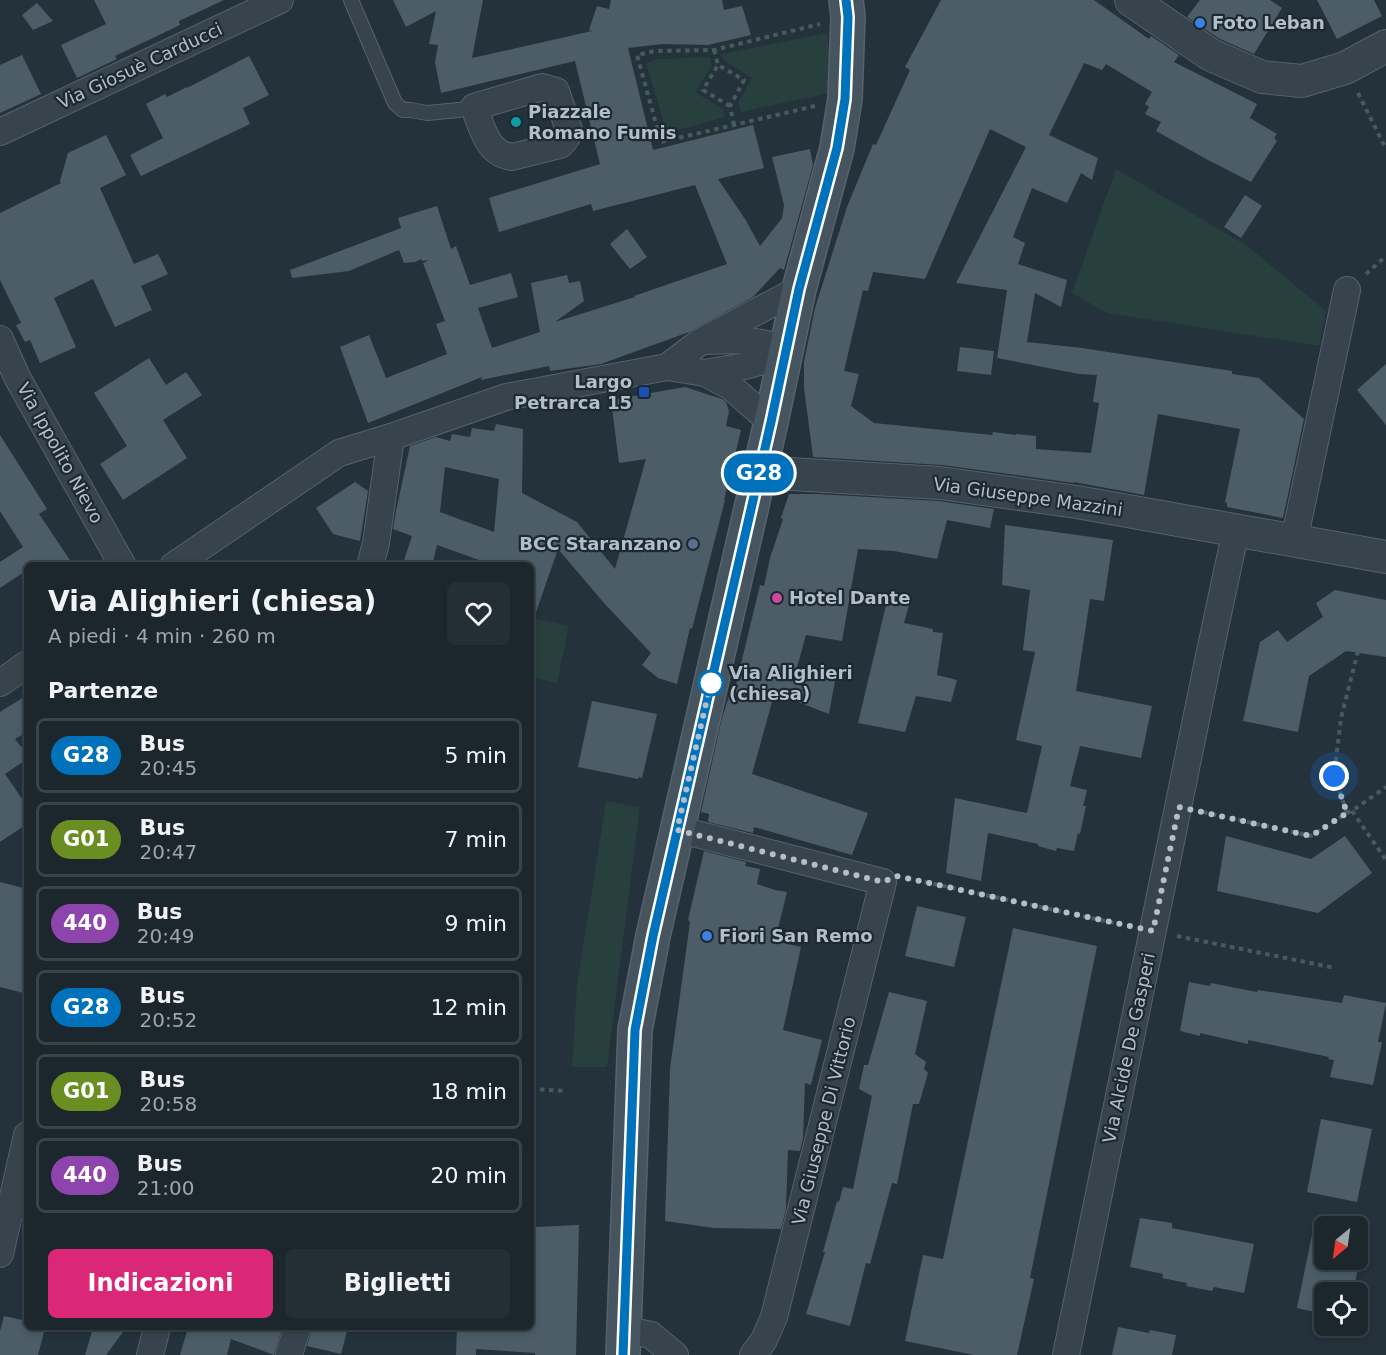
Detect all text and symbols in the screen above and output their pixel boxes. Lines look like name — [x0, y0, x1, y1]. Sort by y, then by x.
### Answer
place label: Foto Leban — [1212, 12, 1325, 33]
marker: Foto Leban — [1193, 16, 1207, 30]
street label: Via Giosuè Carducci — [54, 18, 226, 113]
place label: Piazzale Romano Fumis — [528, 101, 676, 143]
marker: Piazzale Romano Fumis — [509, 115, 523, 129]
place label: Largo Petrarca 15 — [514, 371, 632, 413]
street label: Via Ippolito Nievo — [13, 379, 108, 527]
marker: Largo Petrarca 15 — [637, 385, 651, 399]
line badge: G28 — [724, 454, 794, 492]
text: G28 — [736, 461, 782, 485]
street label: Via Giuseppe Mazzini — [932, 473, 1124, 520]
place label: BCC Staranzano — [519, 533, 681, 554]
marker: BCC Staranzano — [686, 537, 700, 551]
button: heart — [447, 582, 510, 645]
text: Via Alighieri (chiesa) — [48, 585, 376, 618]
place label: Hotel Dante — [789, 587, 910, 608]
marker: Hotel Dante — [770, 591, 784, 605]
text: A piedi · 4 min · 260 m — [48, 624, 276, 648]
place label: Via Alighieri (chiesa) — [729, 662, 853, 704]
marker: Via Alighieri (chiesa) — [698, 670, 724, 696]
text: Partenze — [48, 678, 158, 703]
text: Bus — [139, 731, 185, 756]
text: G28 — [63, 743, 109, 767]
text: 5 min — [445, 743, 507, 768]
text: 20:45 — [139, 756, 197, 780]
your location — [1319, 761, 1349, 791]
text: Bus — [139, 815, 185, 840]
text: G01 — [63, 827, 109, 851]
text: 7 min — [445, 827, 507, 852]
text: 20:47 — [139, 840, 197, 864]
text: Bus — [137, 899, 182, 924]
text: 440 — [63, 911, 107, 935]
text: 9 min — [445, 911, 507, 936]
text: 20:49 — [137, 924, 194, 948]
place label: Fiori San Remo — [719, 925, 873, 946]
marker: Fiori San Remo — [700, 929, 714, 943]
street label: Via Alcide De Gasperi — [1098, 951, 1159, 1145]
text: Bus — [139, 983, 185, 1008]
text: G28 — [63, 995, 109, 1019]
text: 12 min — [431, 995, 507, 1020]
text: 20:52 — [139, 1008, 197, 1032]
street label: Via Giuseppe Di Vittorio — [787, 1014, 860, 1227]
text: Bus — [139, 1067, 185, 1092]
text: G01 — [63, 1079, 109, 1103]
text: 18 min — [431, 1079, 507, 1104]
text: 20:58 — [139, 1092, 197, 1116]
text: Bus — [137, 1151, 182, 1176]
text: 440 — [63, 1163, 107, 1187]
text: 20 min — [431, 1163, 507, 1188]
text: 21:00 — [137, 1176, 194, 1200]
north arrow — [1314, 1216, 1368, 1270]
map controls — [1314, 1216, 1368, 1336]
button: Indicazioni — [48, 1249, 273, 1318]
button: Biglietti — [285, 1249, 510, 1318]
button: locate — [1314, 1282, 1368, 1336]

